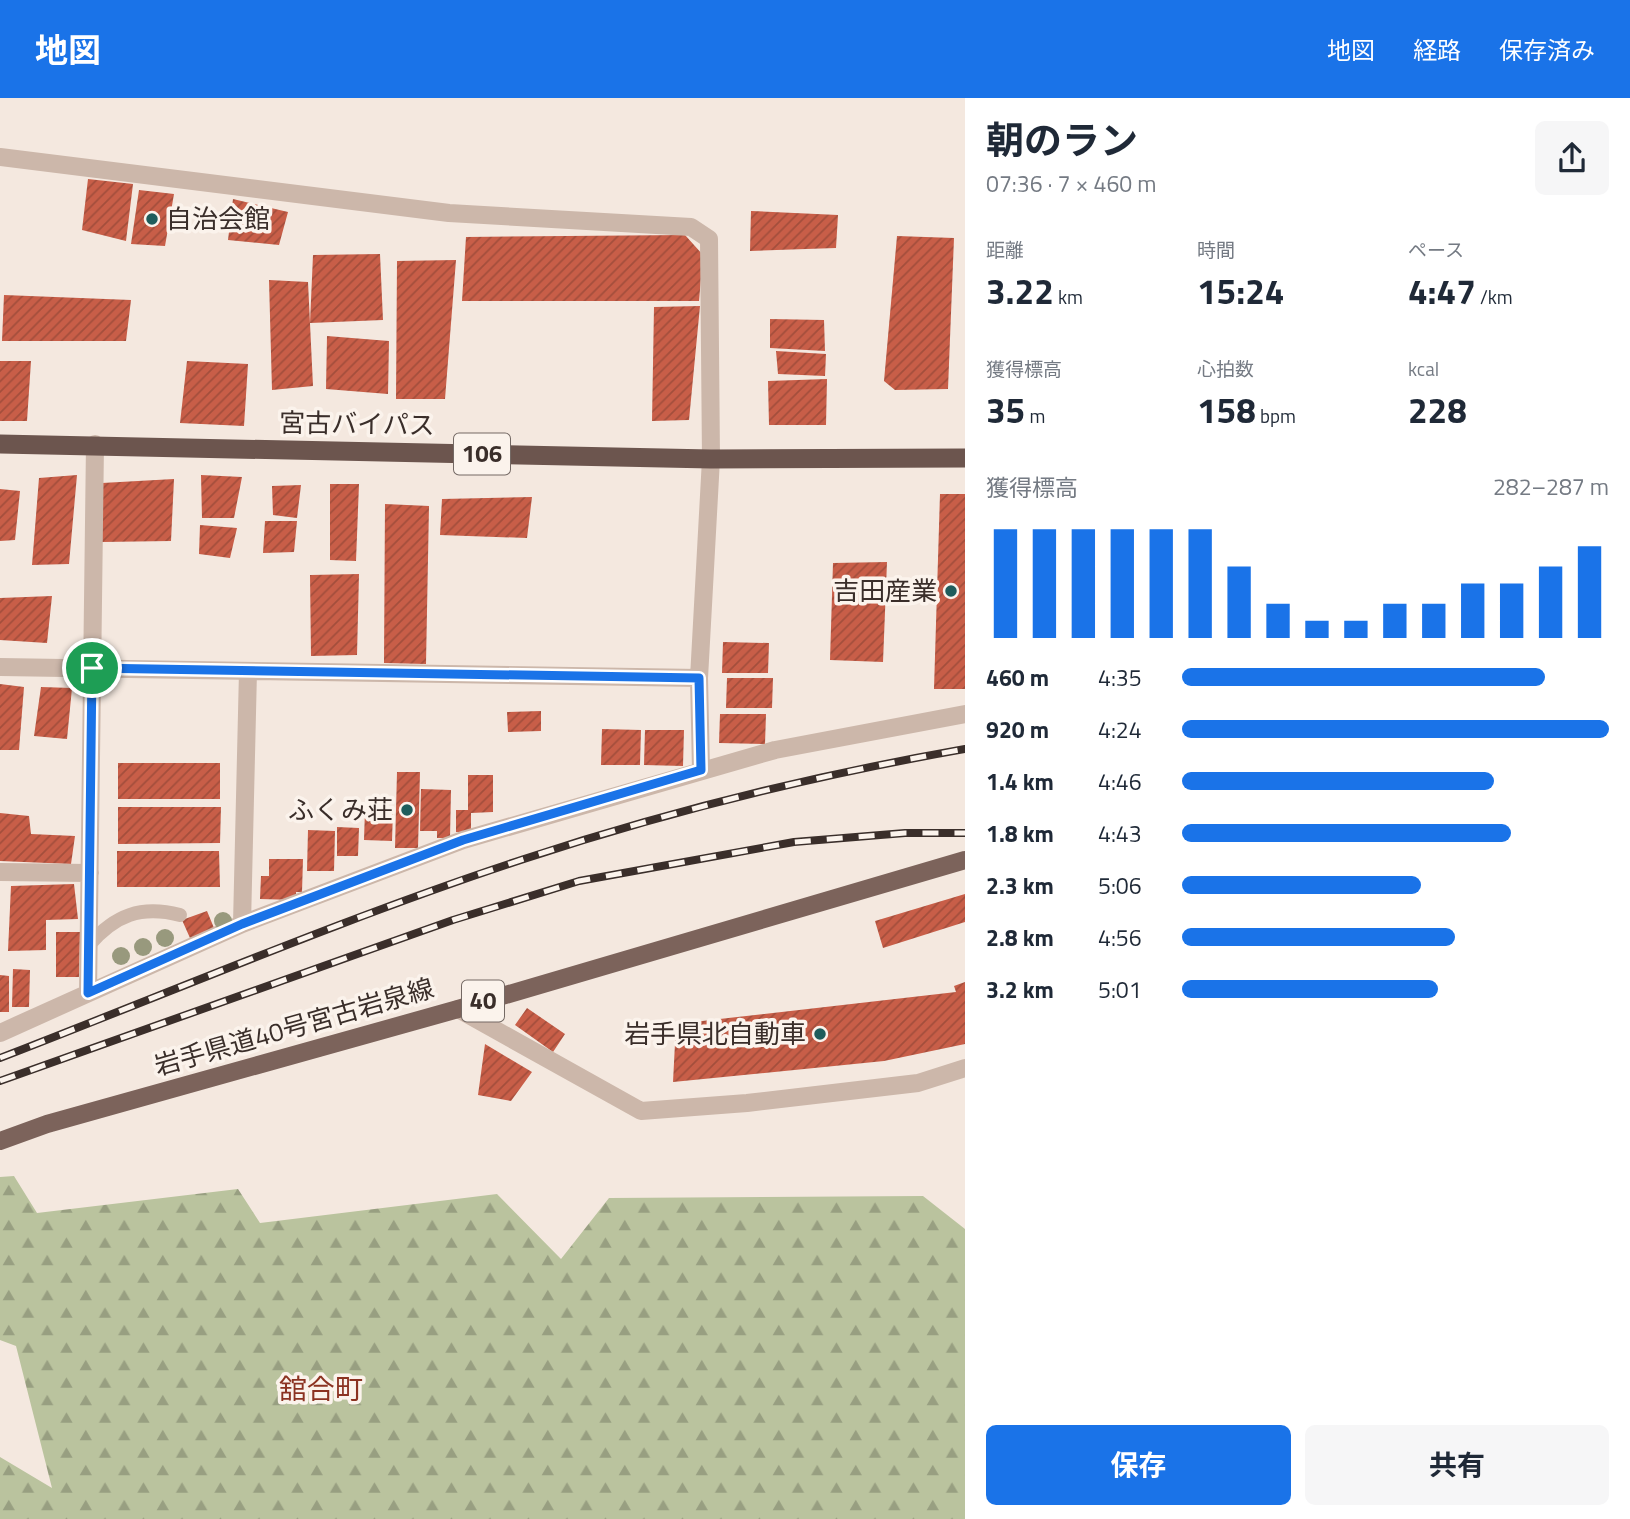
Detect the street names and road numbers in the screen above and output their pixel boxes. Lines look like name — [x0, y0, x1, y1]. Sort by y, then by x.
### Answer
street label: 宮古バイパス — [279, 403, 435, 444]
road number: 106 — [454, 433, 510, 474]
street label: 岩手県道40号宮古岩泉線 — [150, 968, 438, 1085]
road number: 40 — [462, 980, 504, 1021]

